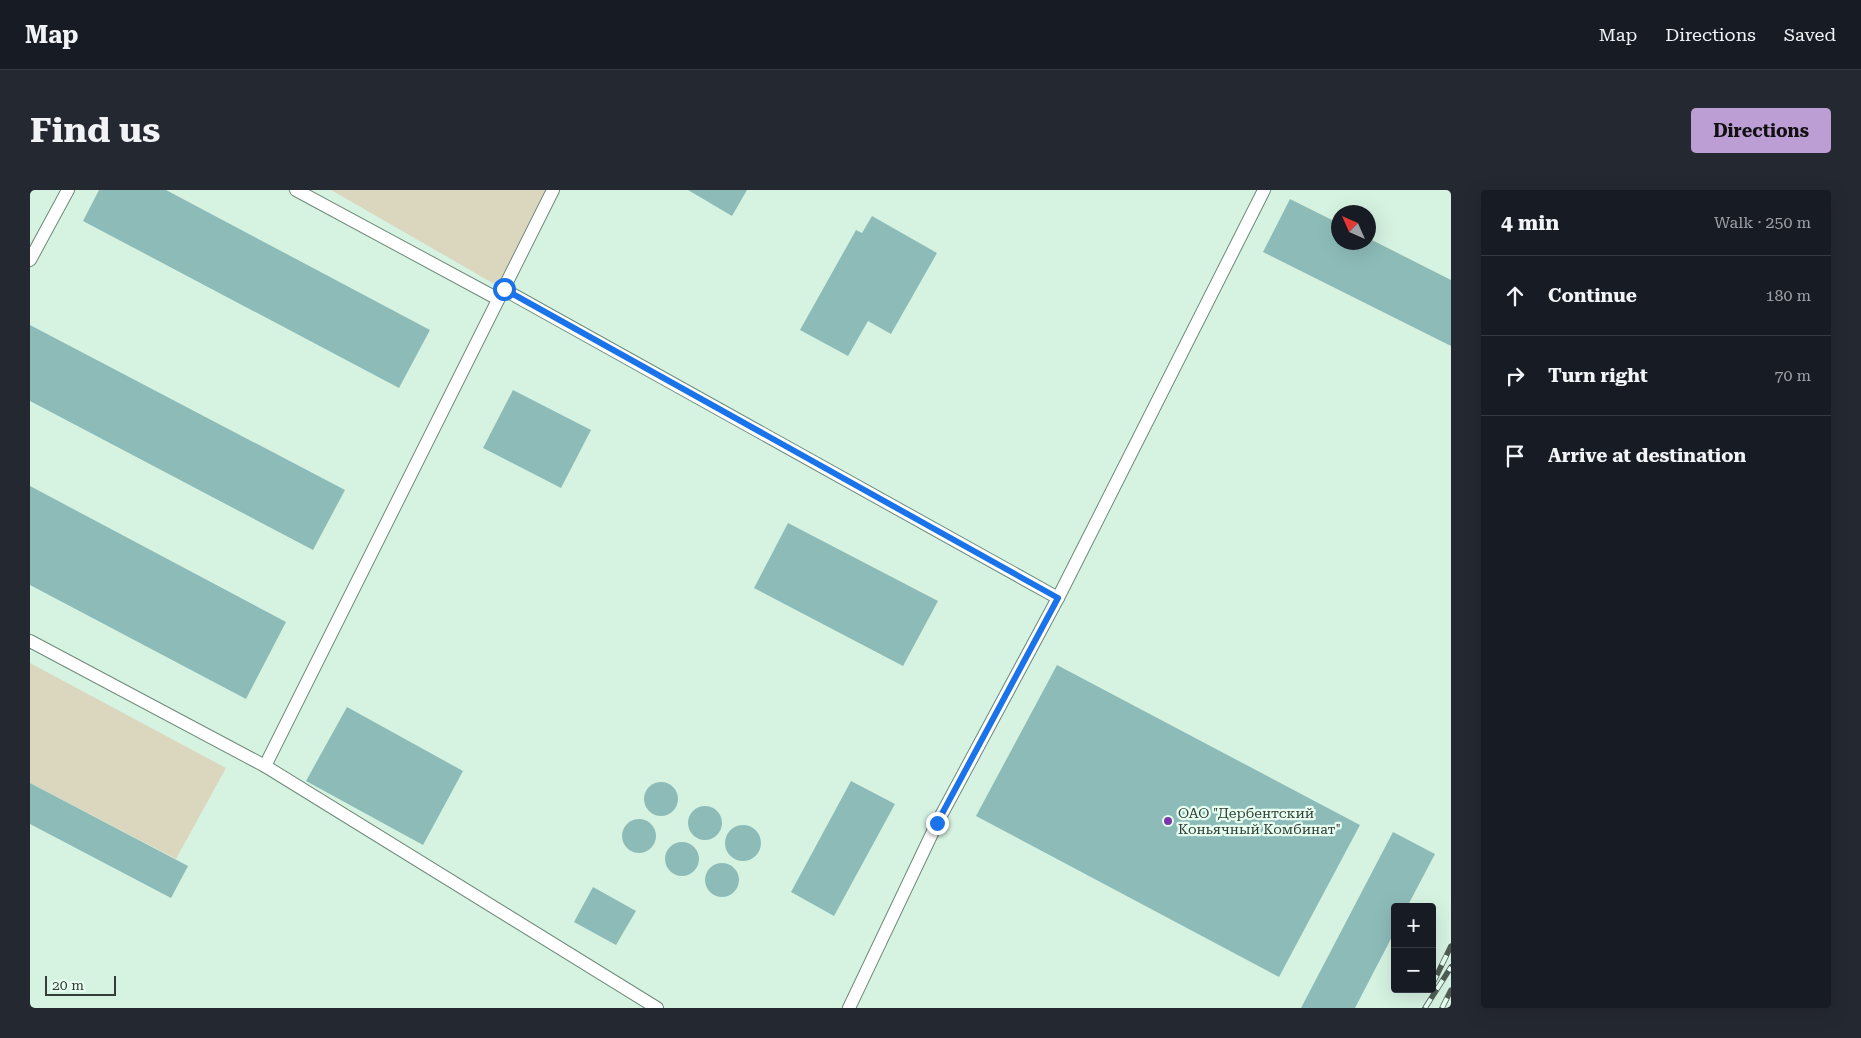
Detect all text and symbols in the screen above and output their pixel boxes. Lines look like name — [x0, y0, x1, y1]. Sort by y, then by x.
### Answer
text: Map — [25, 21, 79, 49]
text: Map — [1599, 24, 1637, 45]
text: Directions — [1665, 24, 1756, 45]
text: Saved — [1784, 24, 1836, 45]
button: Directions — [1691, 108, 1831, 153]
text: Find us — [30, 110, 160, 151]
north arrow — [1331, 205, 1376, 250]
text: 4 min — [1501, 211, 1559, 235]
text: Walk · 250 m — [1714, 213, 1811, 232]
route start — [493, 278, 516, 301]
icon: ahead — [1501, 282, 1529, 310]
text: Continue — [1548, 284, 1637, 307]
text: 180 m — [1765, 286, 1811, 305]
icon: right — [1501, 362, 1529, 390]
text: Turn right — [1548, 364, 1648, 387]
text: 70 m — [1774, 366, 1811, 385]
icon: arrive — [1501, 442, 1529, 470]
text: Arrive at destination — [1548, 444, 1746, 467]
place label: ОАО "Дербентский Коньячный Комбинат" — [1178, 805, 1341, 837]
route end — [926, 812, 949, 835]
marker: ОАО "Дербентский Коньячный Комбинат" — [1162, 815, 1174, 827]
map controls — [1391, 903, 1436, 993]
button: + — [1391, 903, 1436, 948]
button: − — [1391, 948, 1436, 993]
scale bar — [45, 973, 116, 996]
text: 20 m — [52, 977, 84, 993]

